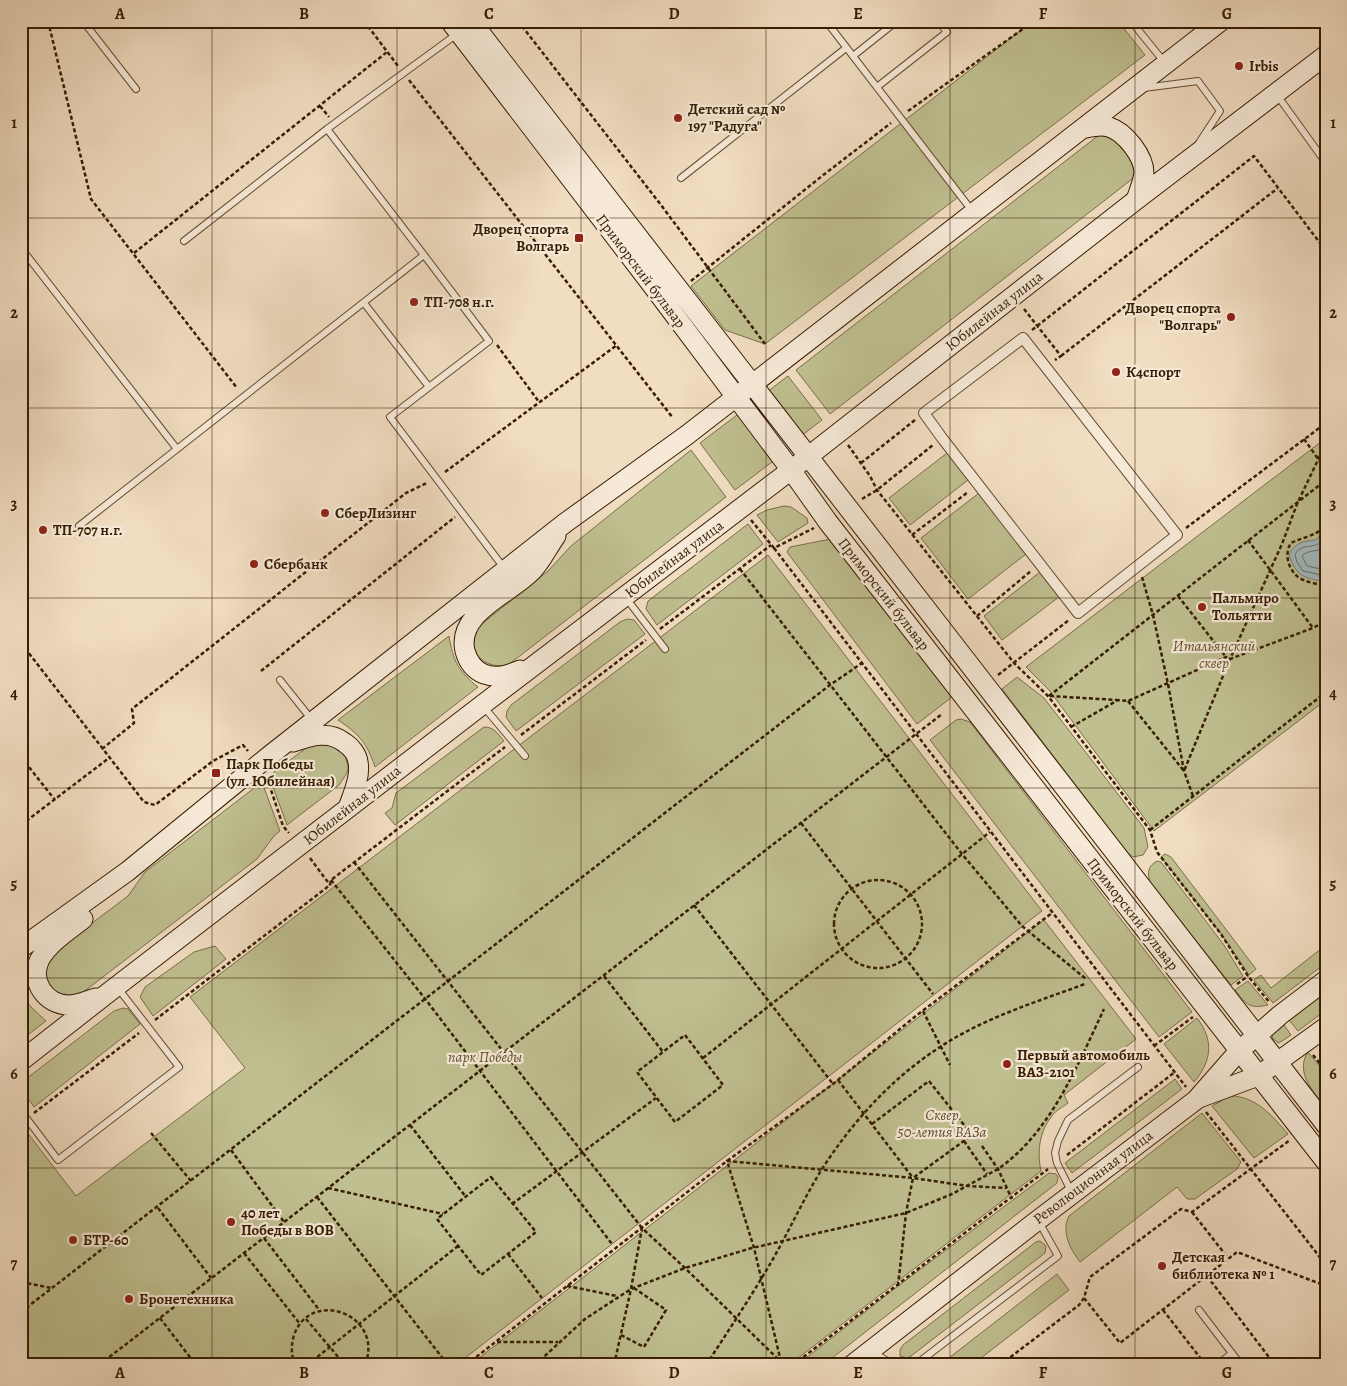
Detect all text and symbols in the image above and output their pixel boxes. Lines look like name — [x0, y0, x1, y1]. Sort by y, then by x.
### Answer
text: A — [114, 3, 126, 25]
text: B — [299, 3, 309, 25]
text: C — [484, 3, 494, 25]
text: D — [668, 3, 680, 25]
text: E — [853, 3, 863, 25]
text: F — [1039, 3, 1048, 25]
text: G — [1222, 3, 1232, 25]
place label: Irbis — [1249, 56, 1279, 76]
marker: Irbis — [1233, 60, 1245, 72]
place label: Детский сад № 197 "Радуга" — [688, 99, 786, 136]
text: 1 — [11, 112, 17, 134]
marker: Детский сад № 197 "Радуга" — [672, 112, 684, 124]
text: 1 — [1330, 112, 1336, 134]
street label: Приморский бульвар — [591, 210, 691, 332]
place label: Дворец спорта Волгарь — [473, 219, 570, 256]
marker: Дворец спорта Волгарь — [573, 232, 585, 244]
street label: Юбилейная улица — [941, 266, 1047, 355]
place label: ТП-708 н.г. — [424, 292, 494, 312]
marker: ТП-708 н.г. — [408, 296, 420, 308]
place label: Дворец спорта "Волгарь" — [1125, 298, 1222, 335]
text: 2 — [10, 302, 18, 324]
text: 2 — [1329, 302, 1337, 324]
marker: Дворец спорта "Волгарь" — [1225, 311, 1237, 323]
place label: К4спорт — [1126, 362, 1181, 382]
marker: К4спорт — [1110, 366, 1122, 378]
text: 3 — [11, 493, 18, 515]
text: 3 — [1330, 493, 1337, 515]
place label: СберЛизинг — [335, 503, 417, 523]
marker: СберЛизинг — [319, 507, 331, 519]
street label: Юбилейная улица — [621, 515, 728, 603]
place label: ТП-707 н.г. — [53, 520, 123, 540]
marker: ТП-707 н.г. — [37, 524, 49, 536]
street label: Приморский бульвар — [834, 533, 934, 655]
place label: Сбербанк — [264, 554, 328, 574]
marker: Сбербанк — [248, 558, 260, 570]
place label: Пальмиро Тольятти — [1212, 588, 1279, 625]
marker: Пальмиро Тольятти — [1196, 601, 1208, 613]
park label: Итальянский сквер — [1173, 636, 1256, 673]
text: 4 — [10, 683, 18, 705]
text: 4 — [1329, 683, 1337, 705]
place label: Парк Победы (ул. Юбилейная) — [226, 754, 335, 791]
street label: Юбилейная улица — [299, 760, 405, 849]
marker: Парк Победы (ул. Юбилейная) — [210, 767, 222, 779]
street label: Приморский бульвар — [1083, 853, 1183, 975]
text: 5 — [11, 873, 18, 895]
text: 5 — [1330, 873, 1337, 895]
place label: Первый автомобиль ВАЗ-2101 — [1017, 1045, 1150, 1082]
park label: парк Победы — [448, 1047, 522, 1067]
marker: Первый автомобиль ВАЗ-2101 — [1001, 1058, 1013, 1070]
text: 6 — [10, 1063, 18, 1085]
text: 6 — [1329, 1063, 1337, 1085]
park label: Сквер 50-летия ВАЗа — [896, 1105, 987, 1142]
street label: Революционная улица — [1029, 1125, 1157, 1229]
place label: 40 лет Победы в ВОВ — [241, 1203, 334, 1240]
marker: 40 лет Победы в ВОВ — [225, 1216, 237, 1228]
place label: БТР-60 — [83, 1230, 129, 1250]
marker: БТР-60 — [67, 1234, 79, 1246]
place label: Детская библиотека № 1 — [1172, 1247, 1275, 1284]
text: 7 — [11, 1253, 18, 1275]
text: 7 — [1330, 1253, 1337, 1275]
marker: Детская библиотека № 1 — [1156, 1260, 1168, 1272]
place label: Бронетехника — [139, 1289, 235, 1309]
marker: Бронетехника — [123, 1293, 135, 1305]
text: A — [114, 1362, 126, 1384]
text: B — [299, 1362, 309, 1384]
text: C — [484, 1362, 494, 1384]
text: D — [668, 1362, 680, 1384]
text: E — [853, 1362, 863, 1384]
text: F — [1039, 1362, 1048, 1384]
text: G — [1222, 1362, 1232, 1384]

